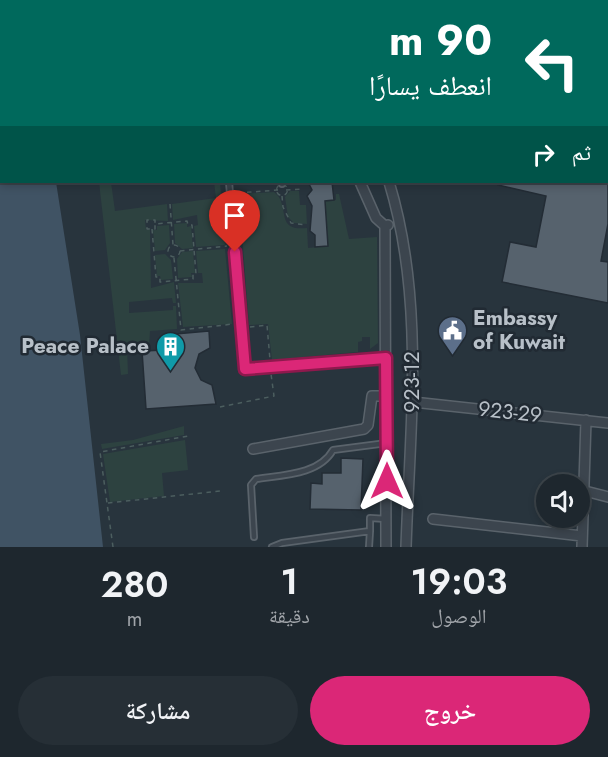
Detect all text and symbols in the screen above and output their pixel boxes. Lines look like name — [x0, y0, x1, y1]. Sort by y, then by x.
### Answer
text: 90 m — [389, 10, 492, 71]
icon: left — [513, 24, 591, 102]
text: انعطف يسارًا — [369, 66, 492, 105]
text: ثم — [572, 136, 591, 168]
icon: right — [527, 138, 560, 171]
pin — [209, 190, 260, 252]
icon: arrive — [218, 199, 251, 232]
place label: Embassy of Kuwait — [473, 303, 565, 357]
public building icon: Embassy of Kuwait — [436, 314, 468, 356]
building icon: Peace Palace — [154, 330, 186, 372]
place label: Peace Palace — [21, 331, 149, 361]
street label: 923-12 — [397, 351, 427, 413]
street label: 923-29 — [477, 394, 543, 430]
position arrow — [355, 449, 419, 513]
map controls — [536, 474, 590, 528]
button: sound — [536, 474, 590, 528]
text: 1 — [281, 555, 298, 607]
text: 19:03 — [411, 555, 507, 607]
text: 280 — [101, 558, 168, 610]
text: دقيقة — [269, 602, 310, 631]
text: الوصول — [431, 602, 487, 631]
text: m — [127, 605, 142, 634]
button: مشاركة — [18, 676, 298, 745]
button: خروج — [310, 676, 590, 745]

